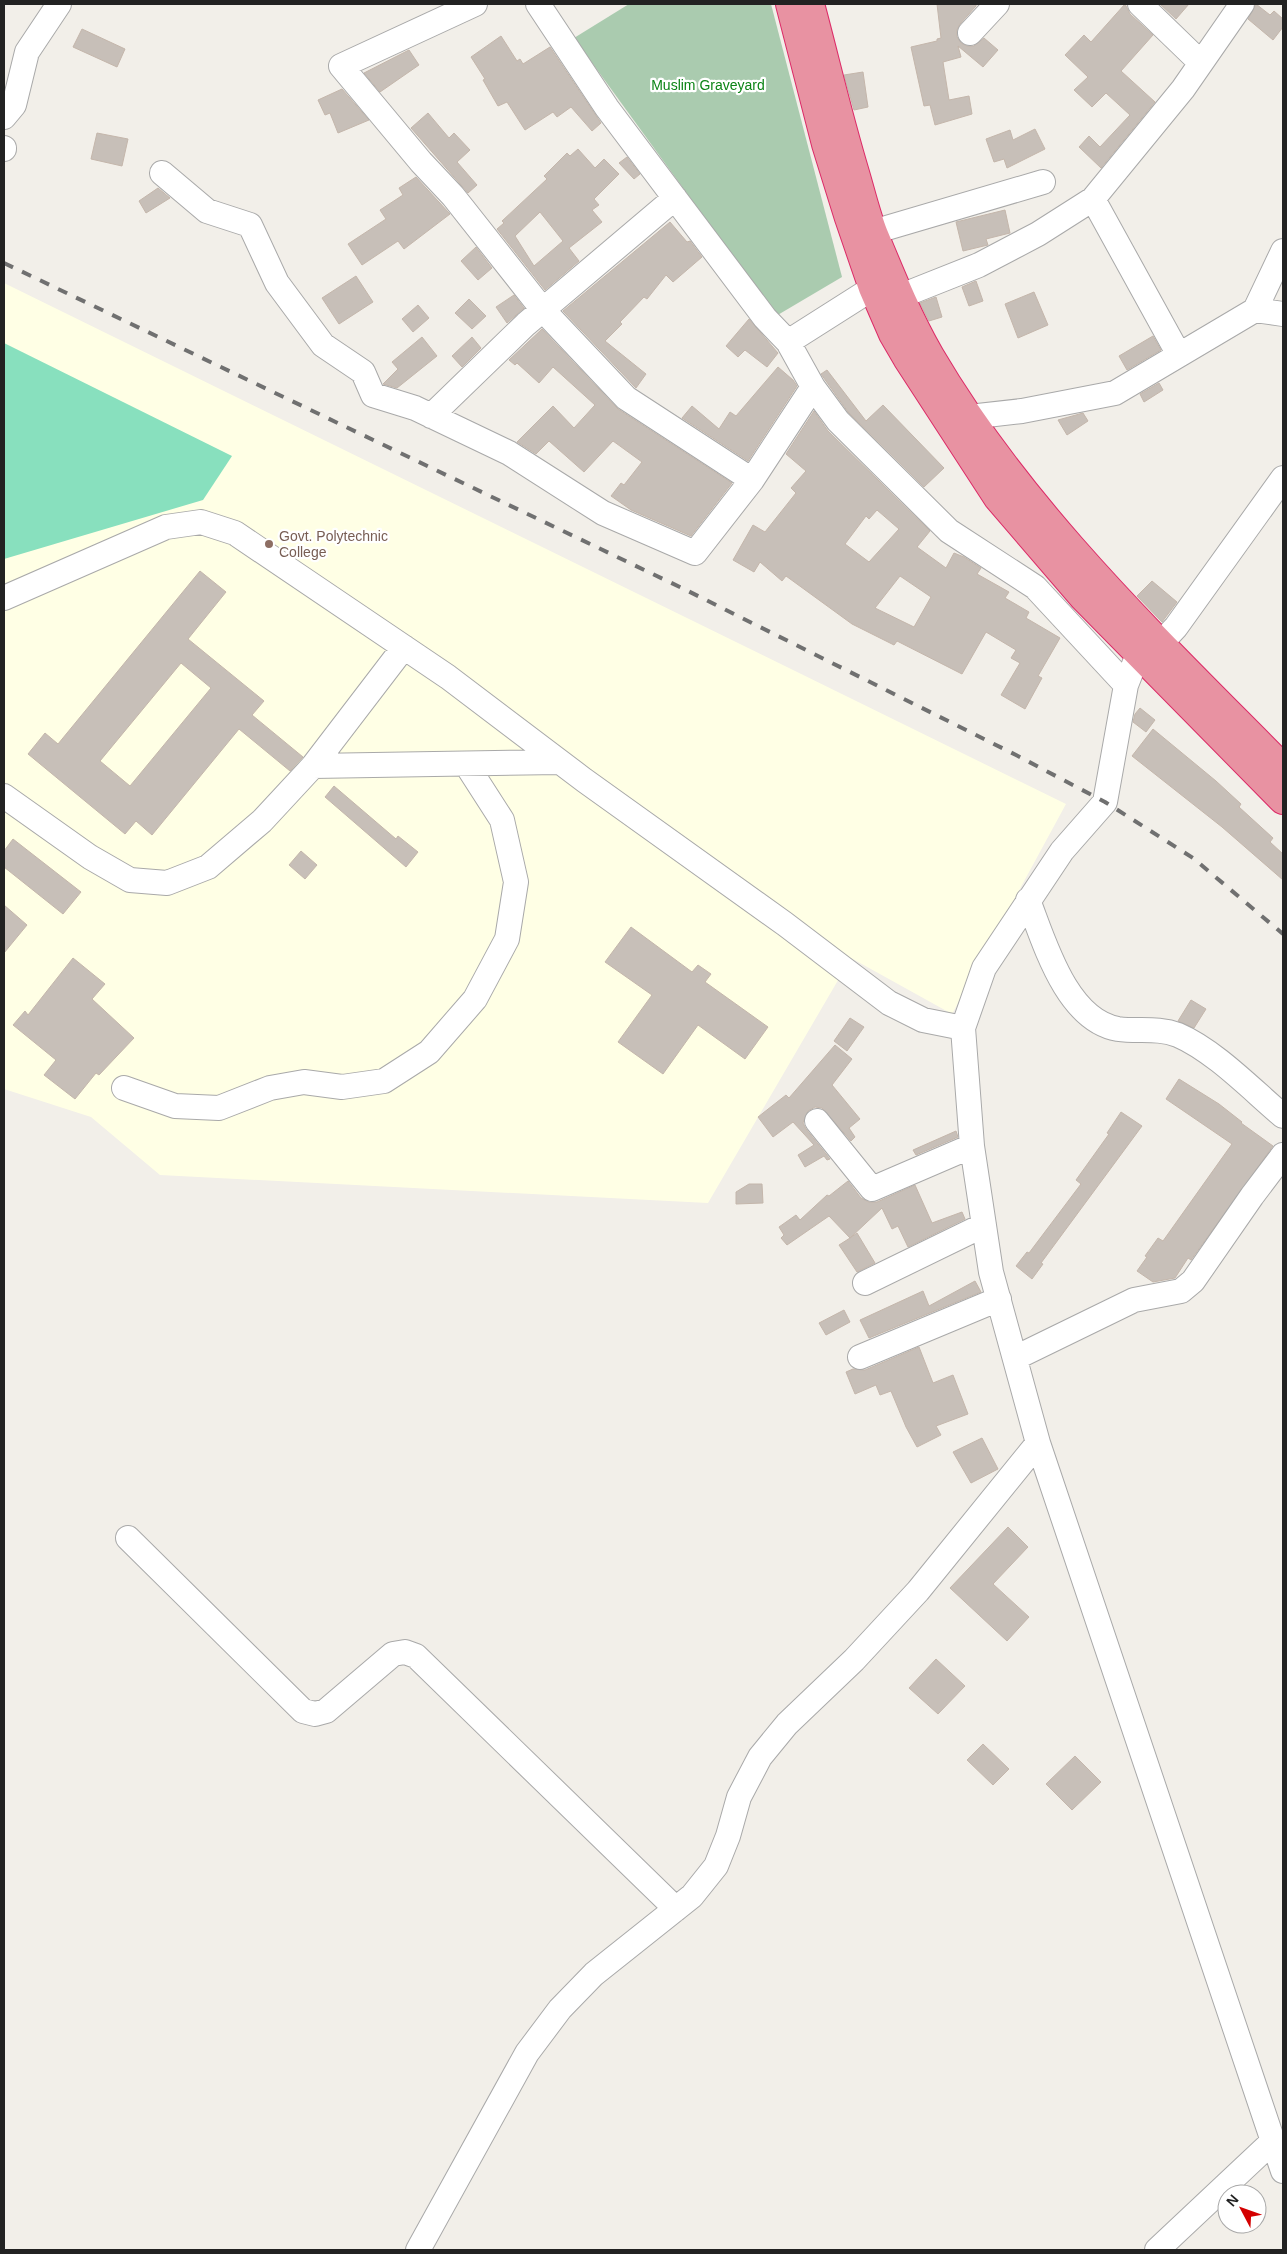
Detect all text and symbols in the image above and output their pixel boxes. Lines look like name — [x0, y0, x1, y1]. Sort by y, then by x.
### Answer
park label: Muslim Graveyard — [651, 77, 765, 93]
place label: Govt. Polytechnic College — [279, 528, 388, 560]
marker: Govt. Polytechnic College — [263, 538, 275, 550]
north arrow — [1217, 2184, 1267, 2234]
text: N — [1223, 2191, 1242, 2210]

